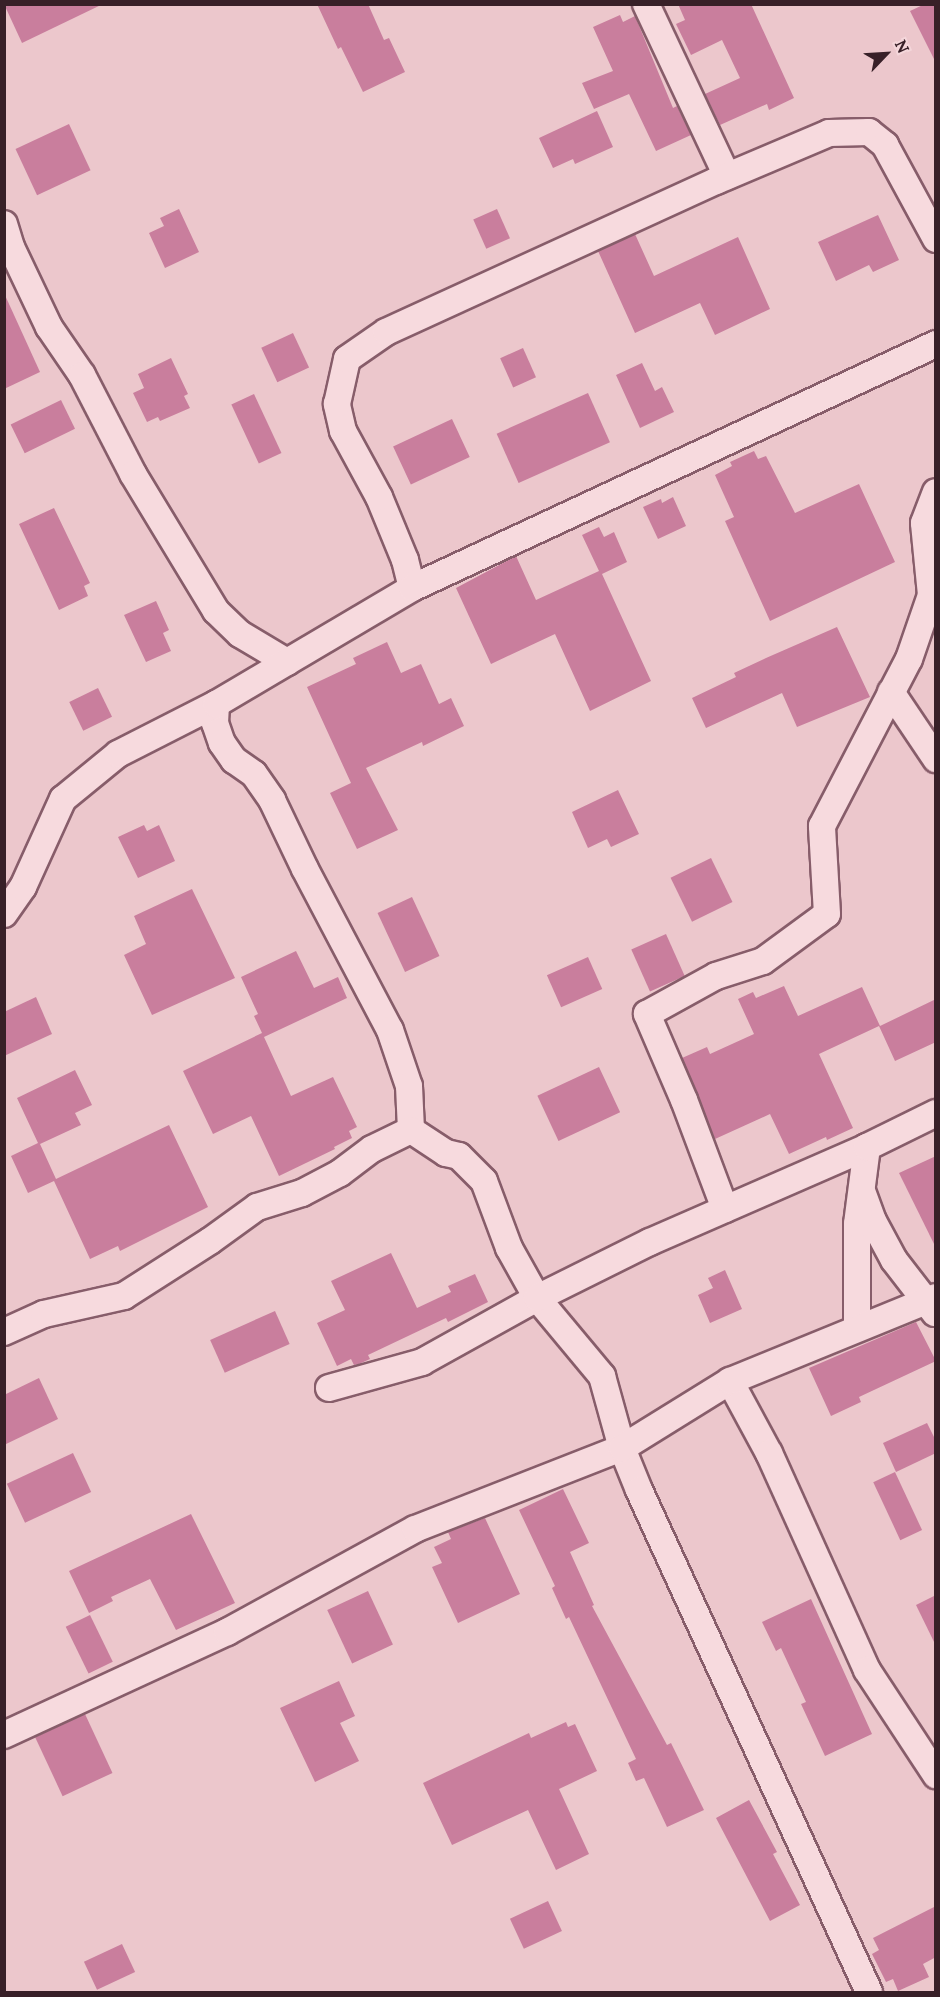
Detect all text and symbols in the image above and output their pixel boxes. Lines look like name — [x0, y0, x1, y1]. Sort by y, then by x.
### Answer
north arrow — [856, 24, 916, 84]
text: N — [891, 37, 914, 56]

